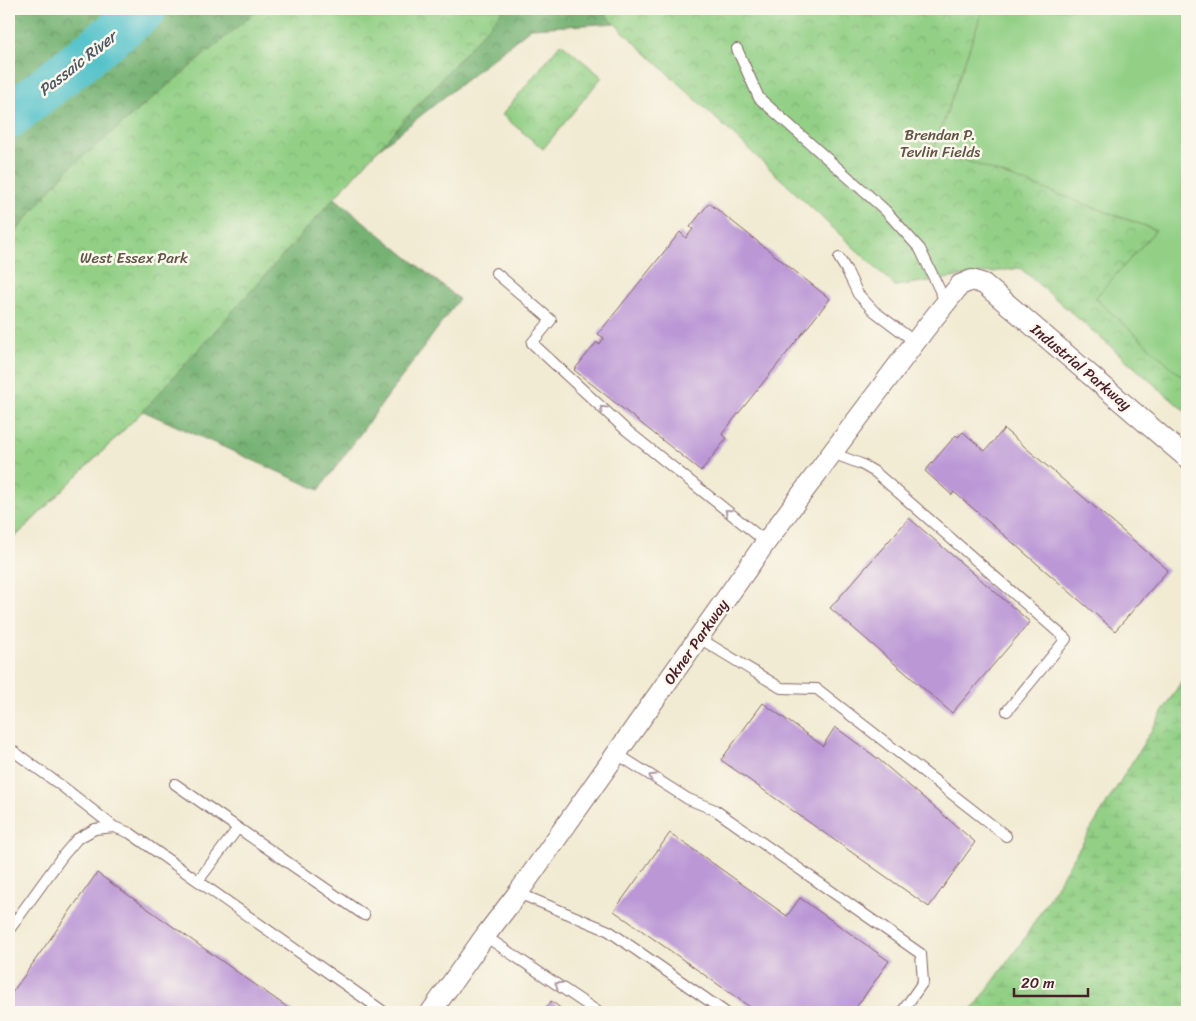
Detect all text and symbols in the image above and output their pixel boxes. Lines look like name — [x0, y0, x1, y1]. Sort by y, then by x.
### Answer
water label: Passaic River — [32, 21, 126, 104]
park label: Brendan P. Tevlin Fields — [900, 122, 981, 165]
park label: West Essex Park — [80, 245, 189, 271]
street label: Industrial Parkway — [1024, 316, 1137, 417]
one-way arrow — [600, 406, 609, 415]
one-way arrow — [725, 509, 734, 517]
street label: Okner Parkway — [657, 593, 735, 690]
one-way arrow — [649, 774, 658, 783]
scale bar — [1014, 966, 1087, 998]
text: 20 m — [1021, 970, 1055, 996]
one-way arrow — [554, 982, 563, 991]

